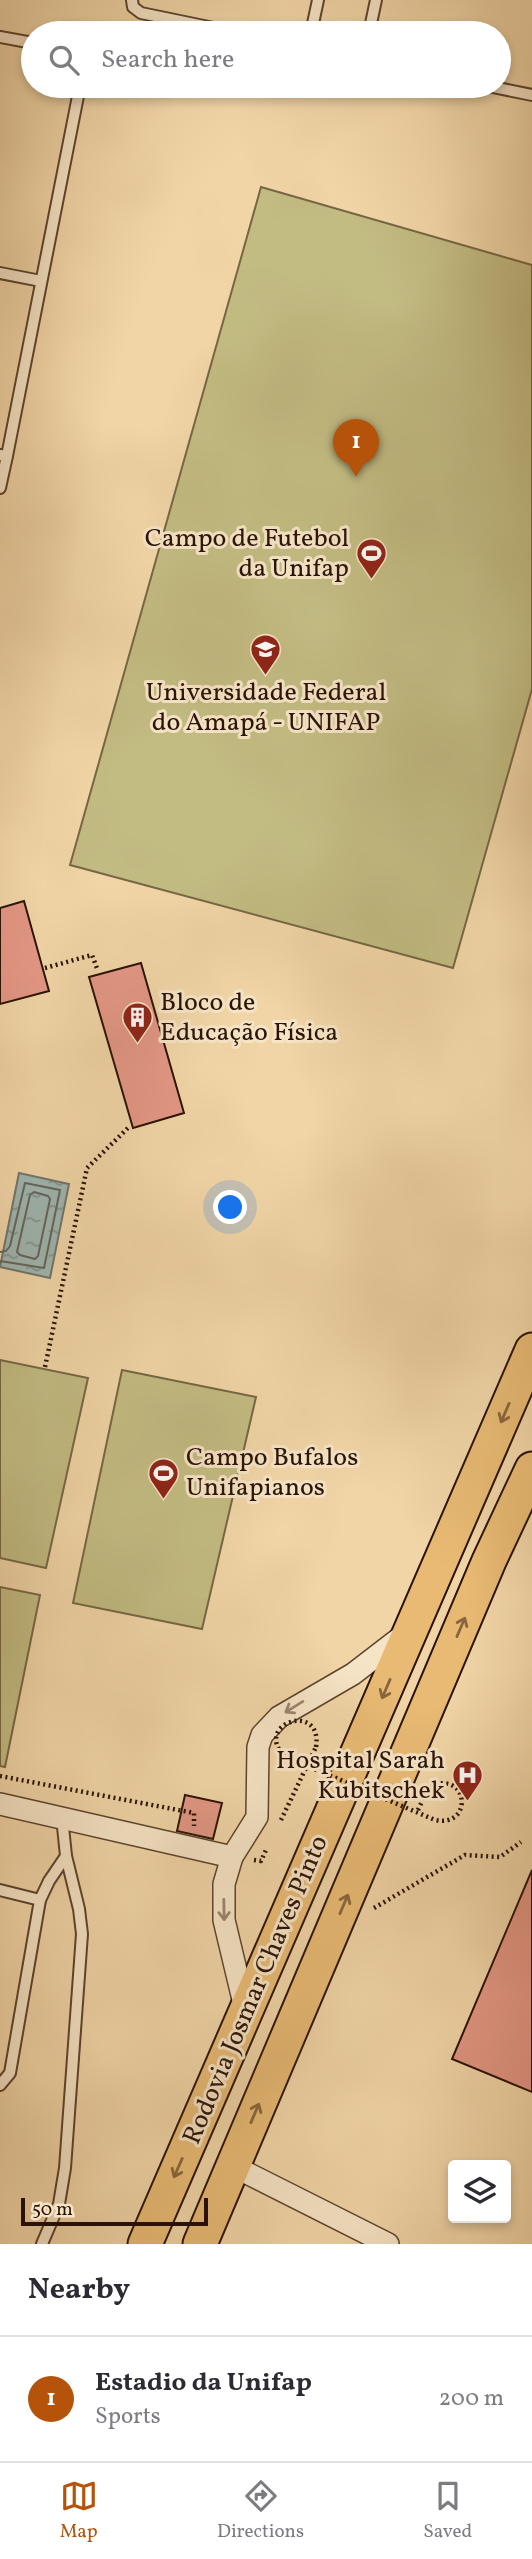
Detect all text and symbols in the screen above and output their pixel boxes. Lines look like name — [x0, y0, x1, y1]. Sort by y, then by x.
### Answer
search box — [21, 21, 511, 98]
icon: search — [45, 41, 83, 79]
text: Search here — [101, 42, 234, 78]
pin: 1 — [333, 419, 379, 477]
place label: Campo de Futebol da Unifap — [145, 521, 349, 587]
sports icon: Campo de Futebol da Unifap — [355, 537, 389, 581]
school or university icon: Universidade Federal do Amapá - UNIFAP — [249, 633, 283, 677]
place label: Universidade Federal do Amapá - UNIFAP — [146, 675, 386, 741]
place label: Bloco de Educação Física — [160, 985, 338, 1051]
building icon: Bloco de Educação Física — [120, 1001, 154, 1045]
your location — [213, 1190, 247, 1224]
one-way arrow — [498, 1402, 511, 1423]
place label: Campo Bufalos Unifapianos — [186, 1440, 358, 1506]
sports icon: Campo Bufalos Unifapianos — [146, 1456, 180, 1500]
one-way arrow — [455, 1616, 468, 1638]
one-way arrow — [379, 1678, 392, 1700]
one-way arrow — [285, 1700, 305, 1714]
place label: Hospital Sarah Kubitschek — [276, 1743, 445, 1809]
hospital icon: Hospital Sarah Kubitschek — [451, 1759, 485, 1803]
street label: Rodovia Josmar Chaves Pinto — [174, 1830, 338, 2150]
one-way arrow — [338, 1894, 351, 1915]
one-way arrow — [218, 1898, 231, 1921]
one-way arrow — [249, 2103, 262, 2125]
one-way arrow — [171, 2157, 184, 2178]
map controls — [448, 2160, 511, 2223]
button: layers — [448, 2160, 511, 2223]
scale bar — [21, 2195, 208, 2227]
text: 50 m — [32, 2197, 73, 2223]
text: Nearby — [28, 2269, 130, 2311]
text: Estadio da Unifap — [95, 2365, 312, 2401]
text: 1 — [46, 2383, 56, 2415]
text: 200 m — [439, 2383, 504, 2415]
text: Sports — [95, 2401, 161, 2433]
tab: Map — [60, 2477, 98, 2545]
tab: Directions — [217, 2477, 304, 2545]
tab: Saved — [423, 2477, 472, 2545]

